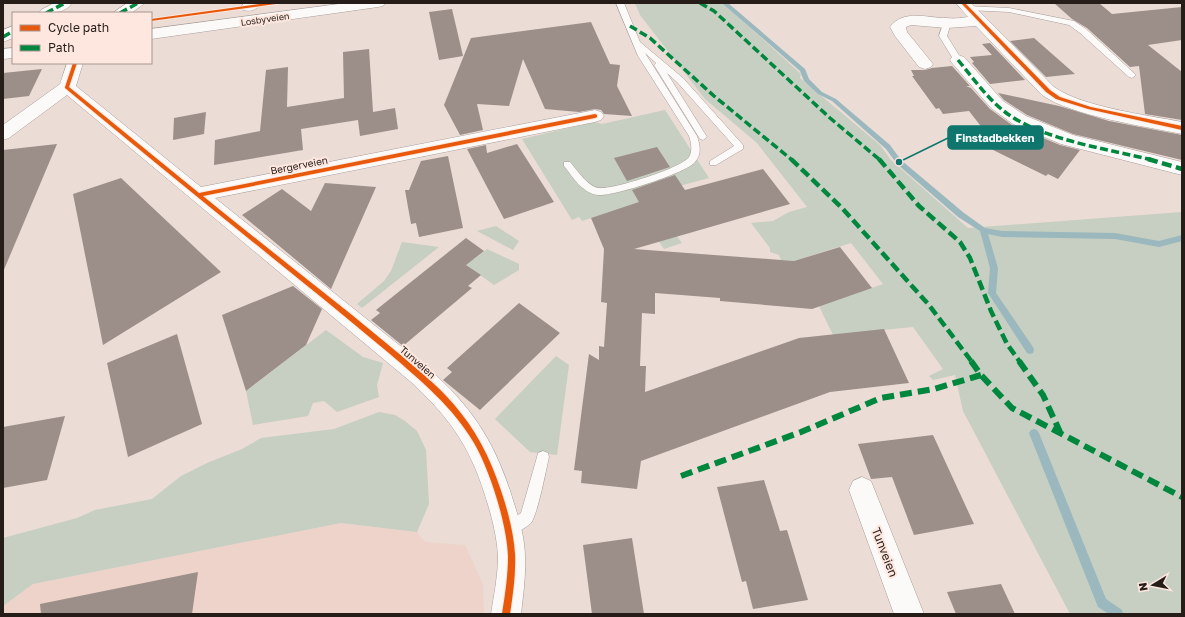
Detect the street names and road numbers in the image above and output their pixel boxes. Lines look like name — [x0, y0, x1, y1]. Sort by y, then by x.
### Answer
street label: Losbyveien — [240, 10, 290, 28]
street label: Bergerveien — [269, 154, 329, 176]
street label: Tunveien — [398, 343, 438, 381]
street label: Tunveien — [869, 525, 901, 579]

